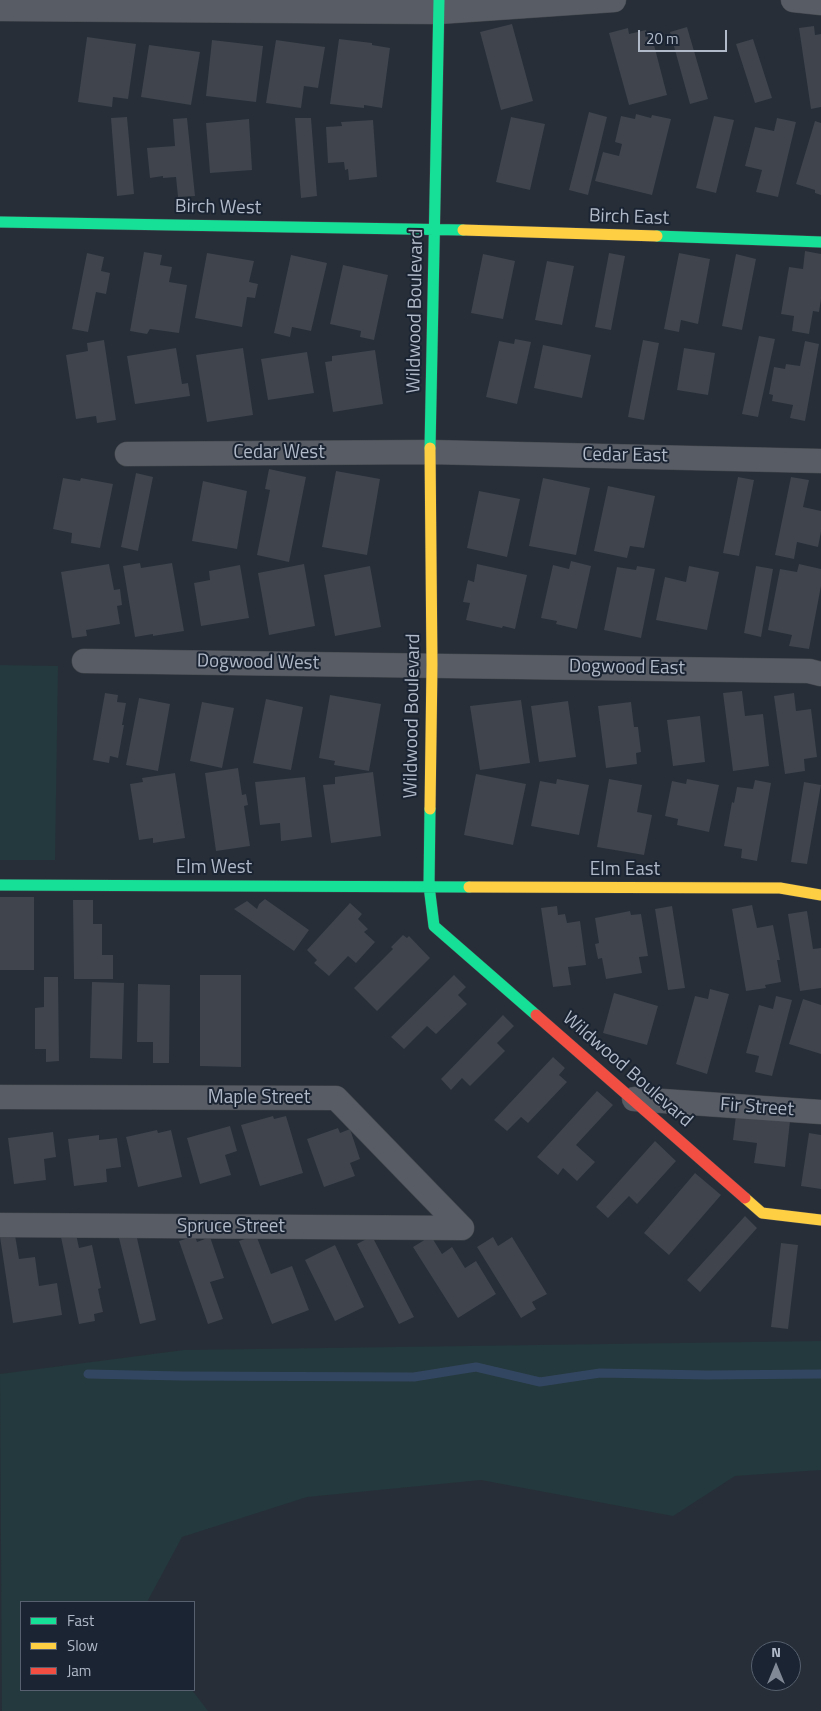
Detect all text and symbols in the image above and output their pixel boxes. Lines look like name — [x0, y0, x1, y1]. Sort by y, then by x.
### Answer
scale bar — [641, 20, 730, 52]
text: 20 m — [646, 27, 679, 50]
street label: Birch West — [175, 196, 261, 220]
street label: Birch East — [588, 205, 670, 231]
street label: Wildwood Boulevard — [403, 228, 429, 394]
street label: Cedar West — [233, 442, 325, 464]
street label: Cedar East — [582, 444, 668, 468]
street label: Wildwood Boulevard — [400, 633, 426, 799]
street label: Dogwood West — [197, 651, 319, 675]
street label: Dogwood East — [569, 656, 685, 680]
street label: Elm West — [176, 857, 252, 879]
street label: Elm East — [590, 859, 660, 881]
street label: Wildwood Boulevard — [557, 1007, 697, 1133]
street label: Maple Street — [208, 1087, 310, 1109]
street label: Fir Street — [719, 1094, 795, 1122]
street label: Spruce Street — [177, 1216, 285, 1238]
legend — [20, 1601, 195, 1691]
text: Fast — [67, 1609, 94, 1632]
text: Slow — [67, 1634, 98, 1657]
north arrow — [751, 1641, 801, 1691]
text: N — [771, 1641, 781, 1662]
text: Jam — [67, 1659, 91, 1682]

